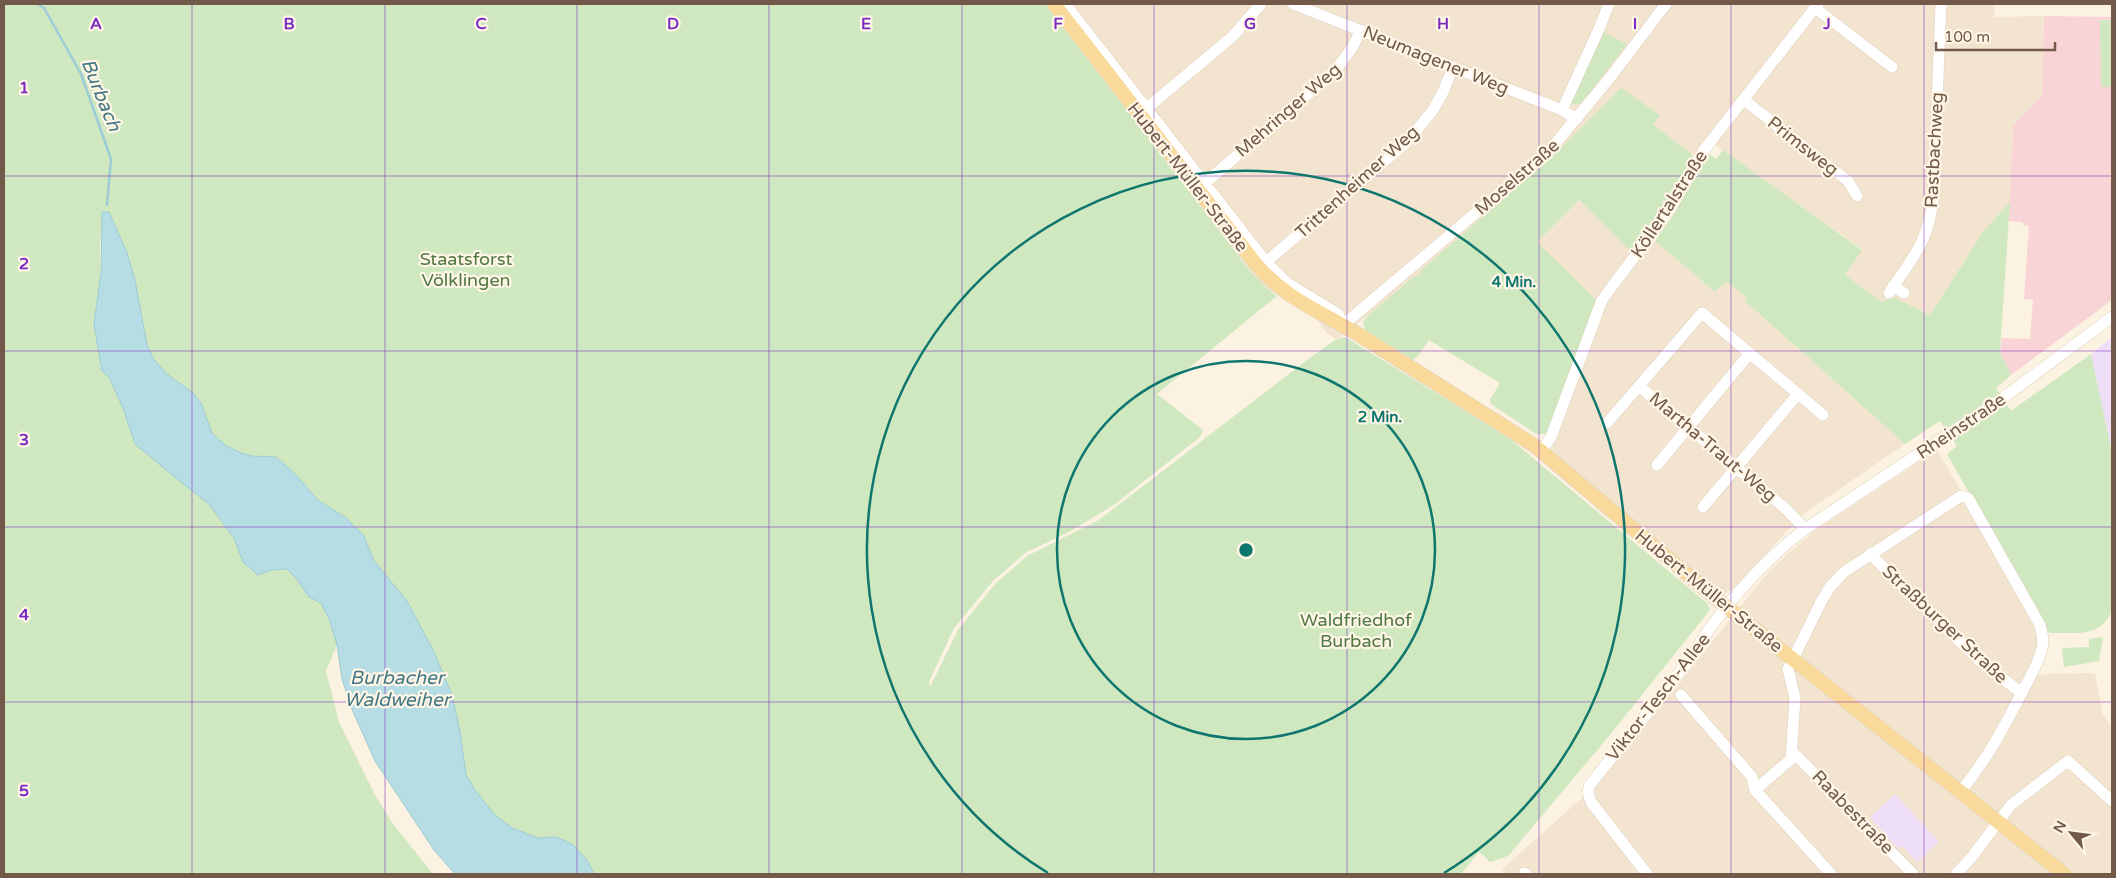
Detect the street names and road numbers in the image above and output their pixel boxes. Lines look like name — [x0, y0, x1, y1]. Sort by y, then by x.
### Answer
street label: Neumagener Weg — [1360, 21, 1512, 99]
street label: Mehringer Weg — [1231, 58, 1345, 162]
street label: Rastbachweg — [1920, 92, 1948, 208]
street label: Hubert-Müller-Straße — [1123, 98, 1253, 256]
street label: Primsweg — [1763, 111, 1843, 181]
street label: Trittenheimer Weg — [1291, 121, 1423, 243]
street label: Moselstraße — [1470, 134, 1564, 220]
street label: Köllertalstraße — [1626, 146, 1712, 262]
street label: Martha-Traut-Weg — [1645, 387, 1781, 507]
street label: Rheinstraße — [1912, 388, 2010, 464]
street label: Hubert-Müller-Straße — [1631, 525, 1787, 657]
street label: Straßburger Straße — [1878, 560, 2012, 688]
street label: Viktor-Tesch-Allee — [1601, 629, 1715, 765]
street label: Raabestraße — [1808, 765, 1898, 859]

